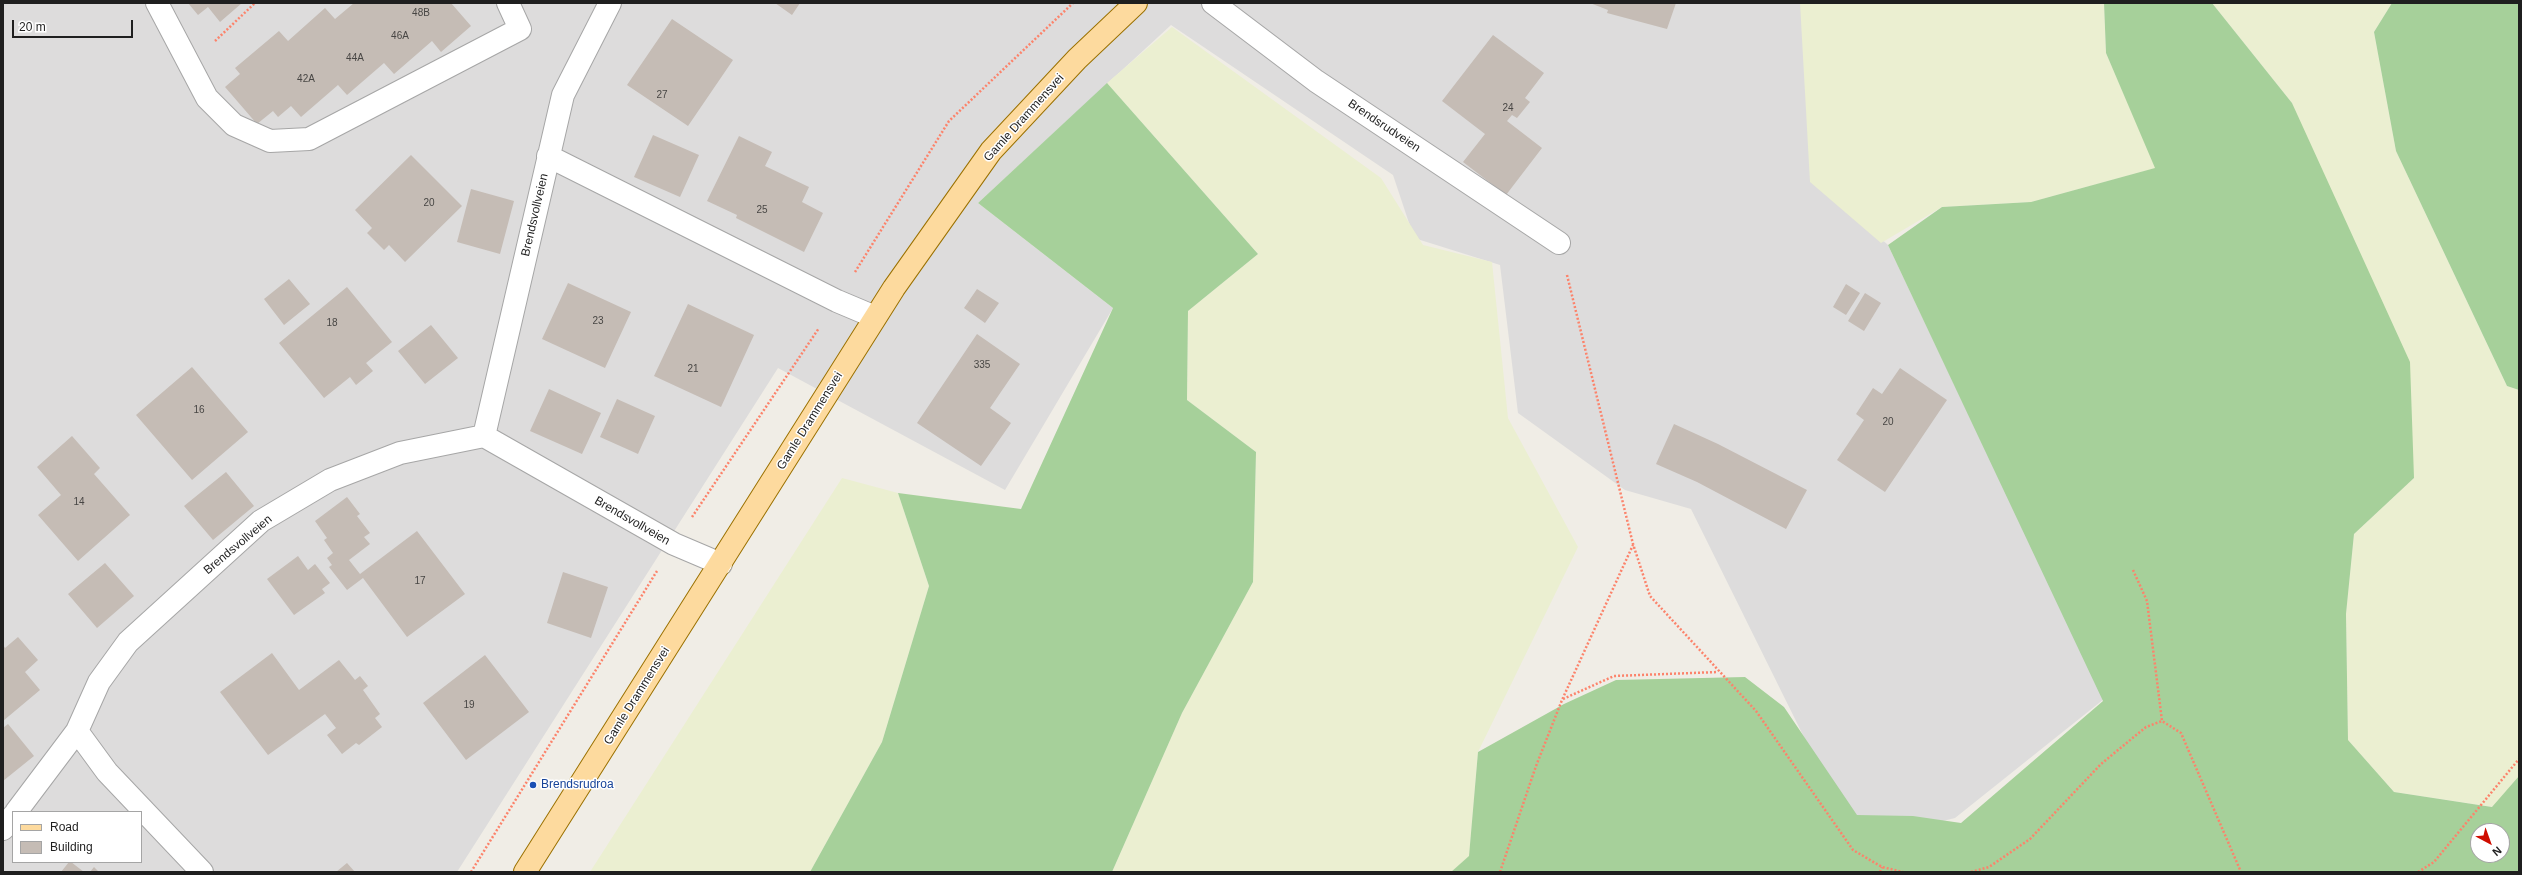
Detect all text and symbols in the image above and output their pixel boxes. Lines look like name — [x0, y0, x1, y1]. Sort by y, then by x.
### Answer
house number: 48B — [412, 7, 430, 19]
scale bar — [14, 12, 135, 38]
text: 20 m — [19, 20, 46, 34]
house number: 46A — [391, 30, 409, 42]
house number: 44A — [346, 52, 364, 64]
street label: Gamle Drammensvei — [981, 71, 1067, 165]
house number: 42A — [297, 73, 315, 85]
house number: 27 — [656, 89, 668, 101]
street label: Brendsrudveien — [1345, 97, 1423, 155]
house number: 24 — [1502, 102, 1514, 114]
street label: Brendsvollveien — [518, 172, 552, 258]
house number: 20 — [423, 197, 435, 209]
house number: 25 — [756, 204, 768, 216]
house number: 23 — [592, 315, 604, 327]
house number: 18 — [326, 317, 338, 329]
house number: 335 — [974, 359, 990, 371]
house number: 21 — [687, 363, 699, 375]
street label: Gamle Drammensvei — [774, 369, 846, 473]
house number: 16 — [193, 404, 205, 416]
house number: 20 — [1882, 416, 1894, 428]
street label: Brendsvollveien — [592, 494, 672, 548]
house number: 14 — [73, 496, 85, 508]
street label: Brendsvollveien — [201, 512, 275, 578]
house number: 17 — [414, 575, 426, 587]
street label: Gamle Drammensvei — [601, 644, 673, 748]
house number: 19 — [463, 699, 475, 711]
place label: Brendsrudroa — [541, 778, 614, 792]
marker: Brendsrudroa — [528, 780, 538, 790]
legend — [12, 811, 142, 863]
text: Road — [50, 820, 79, 834]
north arrow — [2470, 823, 2510, 863]
text: Building — [50, 840, 93, 854]
text: N — [2490, 844, 2504, 858]

